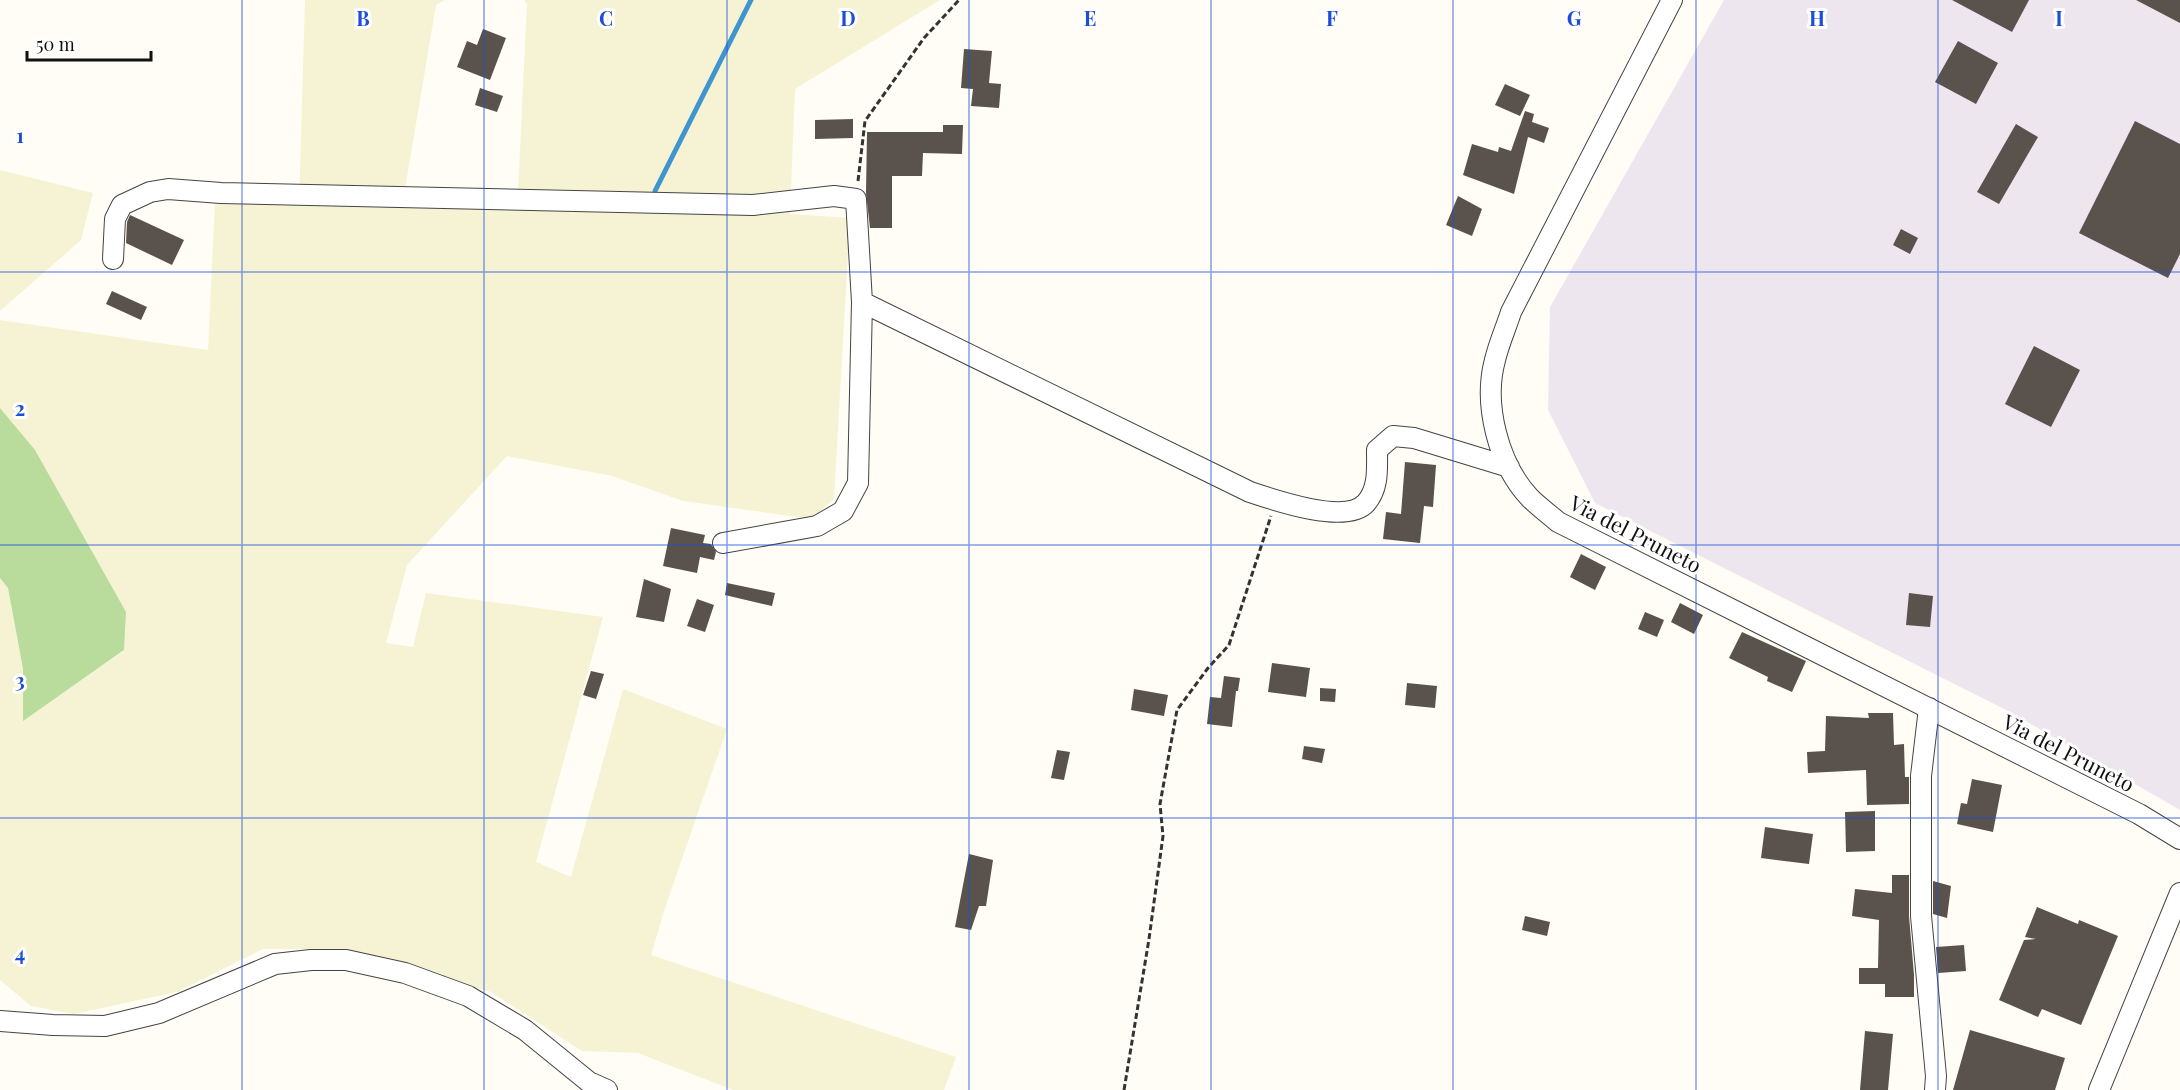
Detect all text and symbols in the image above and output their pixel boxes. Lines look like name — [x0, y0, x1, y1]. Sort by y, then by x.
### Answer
text: B — [356, 4, 370, 31]
text: C — [599, 4, 613, 31]
text: D — [840, 4, 856, 31]
text: E — [1084, 4, 1096, 31]
text: F — [1326, 4, 1338, 31]
text: G — [1567, 4, 1582, 31]
text: H — [1809, 4, 1825, 31]
text: I — [2055, 4, 2063, 31]
scale bar — [27, 24, 152, 62]
text: 50 m — [36, 32, 75, 56]
text: 1 — [16, 121, 24, 148]
text: 2 — [15, 394, 25, 421]
street label: Via del Pruneto — [1564, 487, 1707, 578]
text: 3 — [15, 666, 25, 693]
street label: Via del Pruneto — [1997, 706, 2140, 797]
text: 4 — [15, 939, 25, 966]

